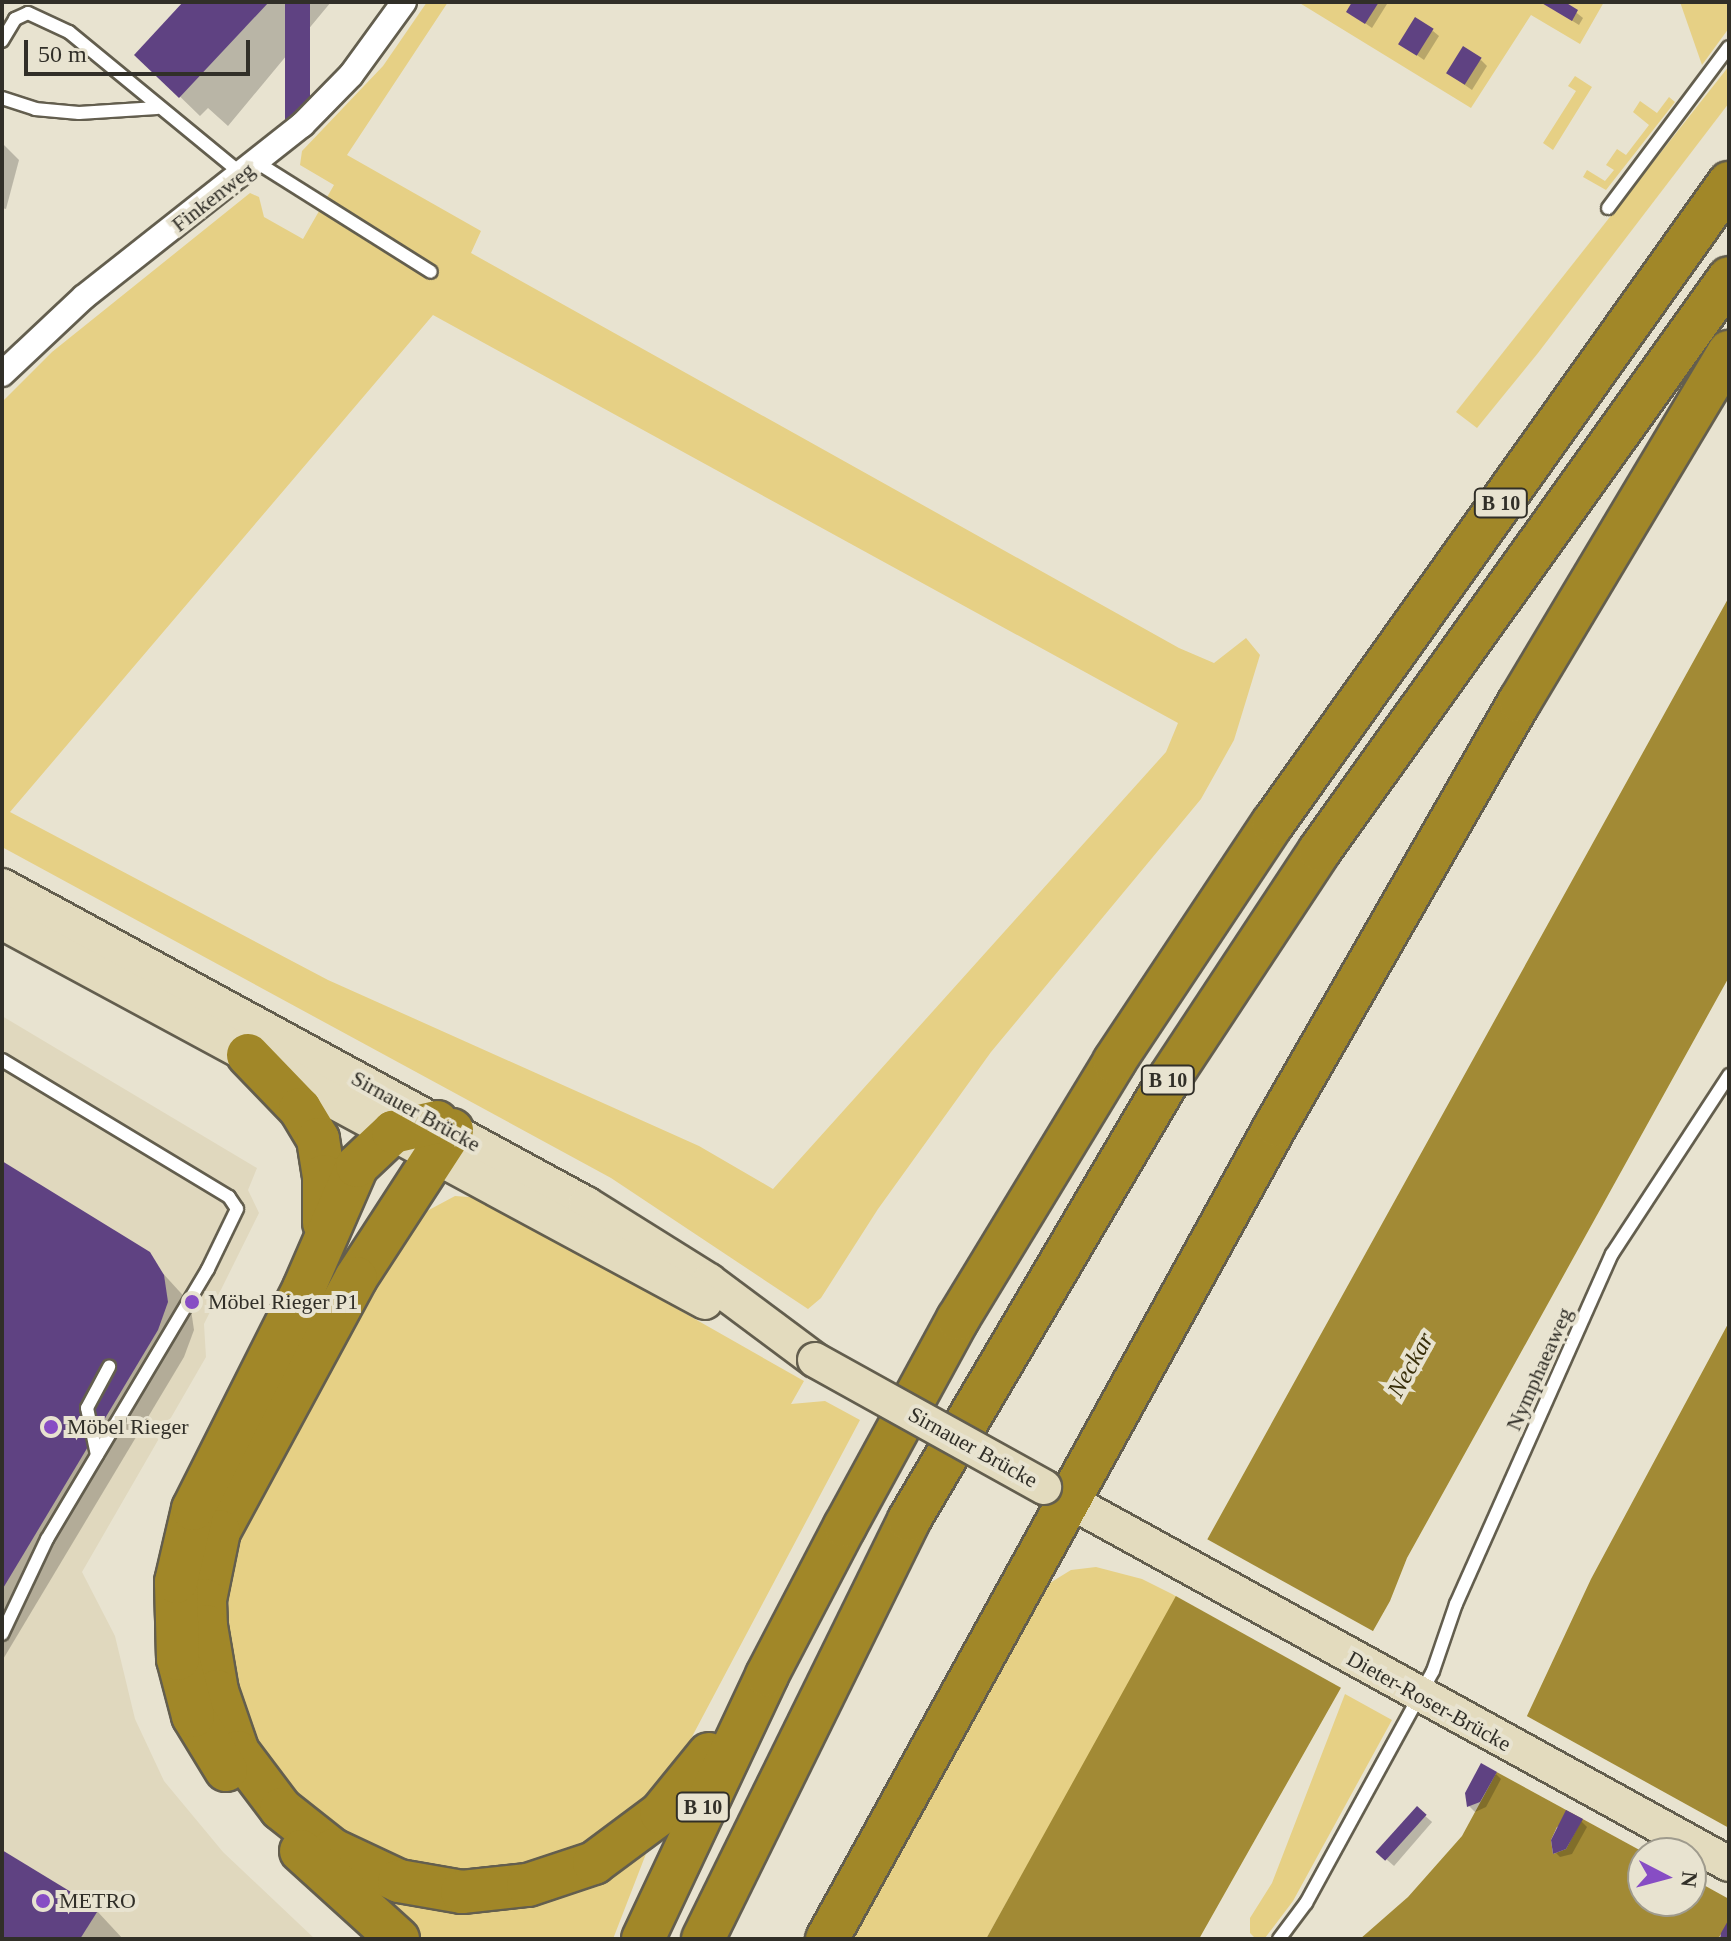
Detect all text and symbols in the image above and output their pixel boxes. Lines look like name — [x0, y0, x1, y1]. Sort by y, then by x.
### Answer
scale bar — [28, 24, 254, 74]
text: 50 m — [38, 41, 87, 67]
street label: Finkenweg — [166, 157, 260, 237]
road number: B 10 — [1473, 487, 1529, 519]
road number: B 10 — [1140, 1064, 1196, 1096]
street label: Sirnauer Brücke — [347, 1065, 485, 1157]
place label: Möbel Rieger P1 — [208, 1289, 358, 1315]
marker: Möbel Rieger P1 — [183, 1293, 201, 1311]
street label: Nymphaeaweg — [1500, 1303, 1578, 1435]
water label: Neckar — [1382, 1328, 1440, 1402]
street label: Sirnauer Brücke — [904, 1401, 1042, 1493]
place label: Möbel Rieger — [67, 1414, 189, 1440]
marker: Möbel Rieger — [42, 1418, 60, 1436]
street label: Dieter-Roser-Brücke — [1342, 1645, 1516, 1757]
road number: B 10 — [675, 1791, 731, 1823]
north arrow — [1627, 1837, 1707, 1917]
text: N — [1676, 1870, 1703, 1889]
place label: METRO — [59, 1888, 136, 1914]
marker: METRO — [34, 1892, 52, 1910]

